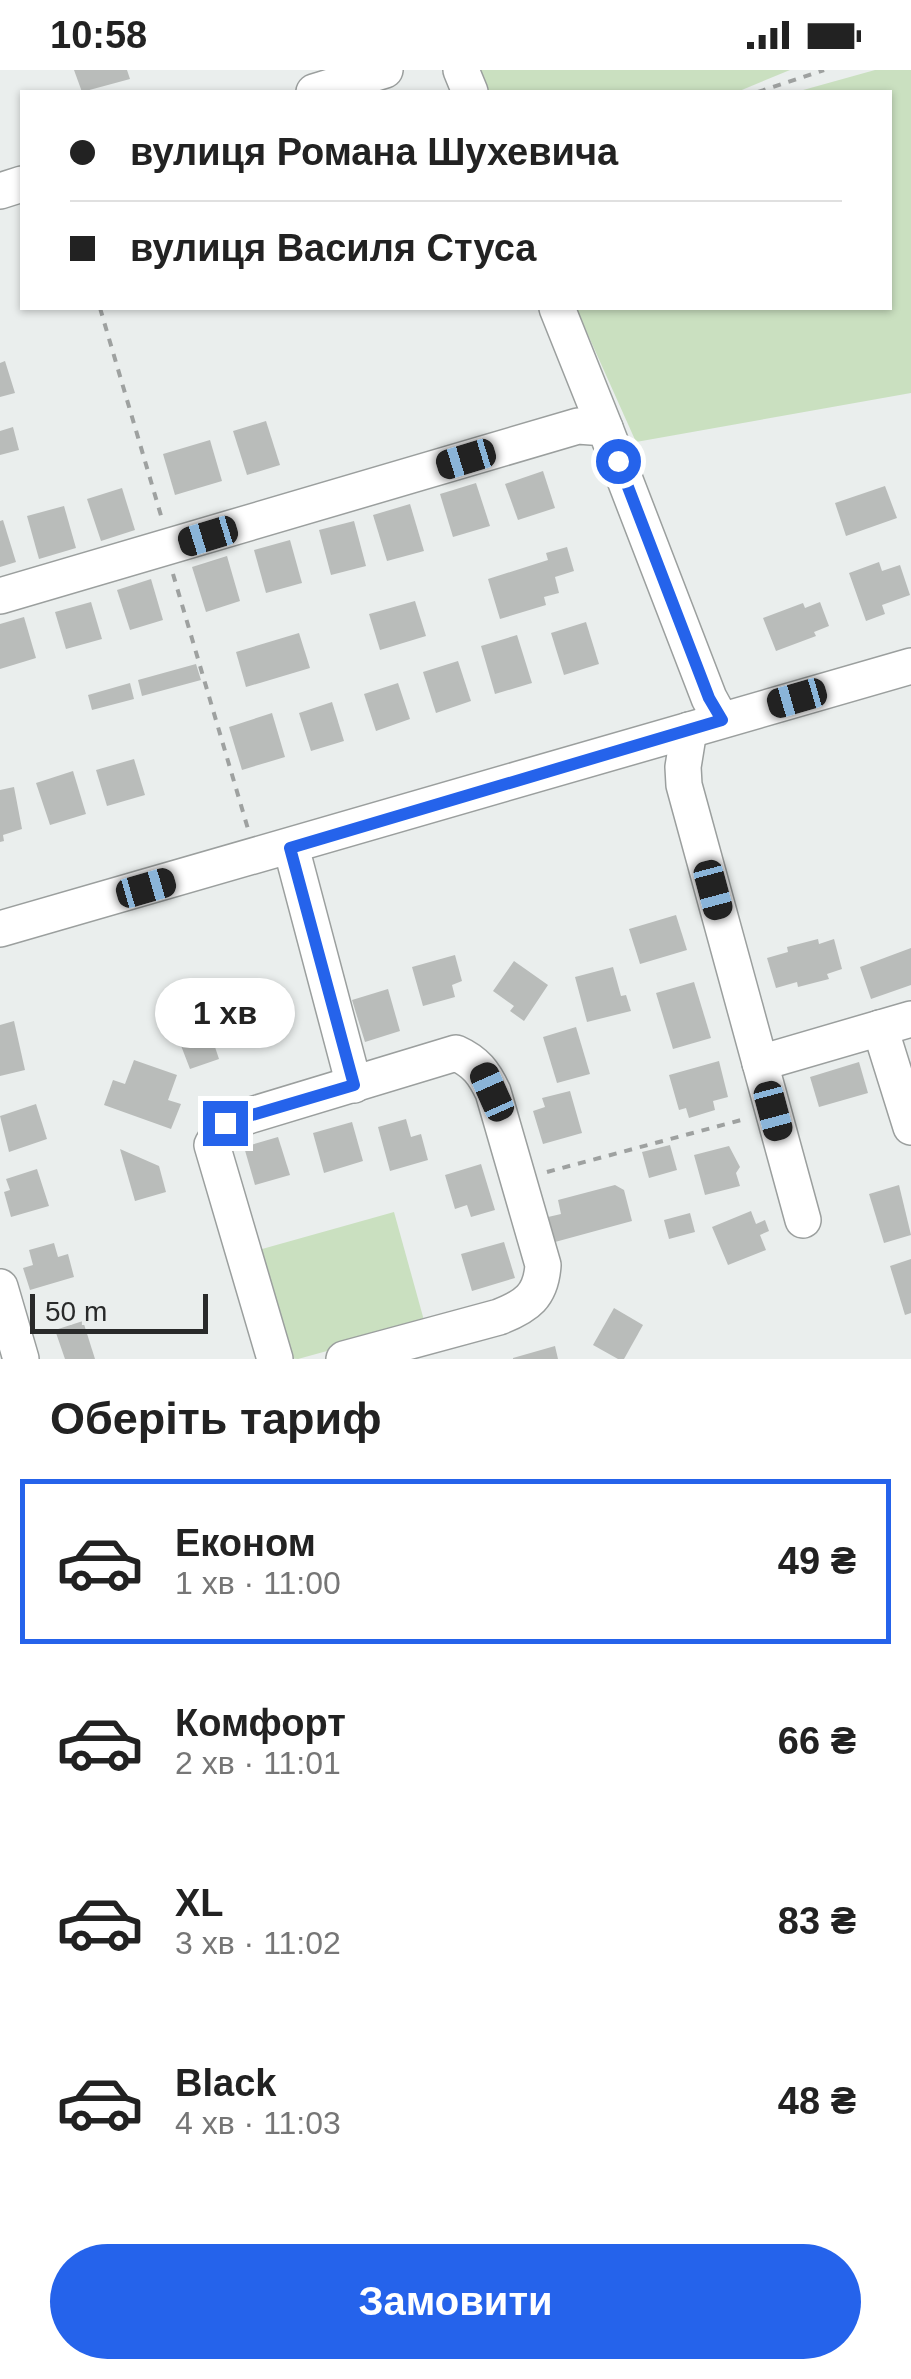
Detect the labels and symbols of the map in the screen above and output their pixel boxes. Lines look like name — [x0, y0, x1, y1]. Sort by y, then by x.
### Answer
car — [433, 436, 499, 482]
route start — [596, 439, 641, 484]
car — [175, 513, 241, 559]
car — [764, 675, 830, 721]
car — [691, 857, 735, 923]
car — [113, 865, 179, 911]
callout: 1 хв — [155, 978, 295, 1048]
car — [466, 1058, 518, 1126]
car — [751, 1078, 795, 1144]
route end — [203, 1101, 248, 1146]
scale bar — [30, 1289, 208, 1334]

